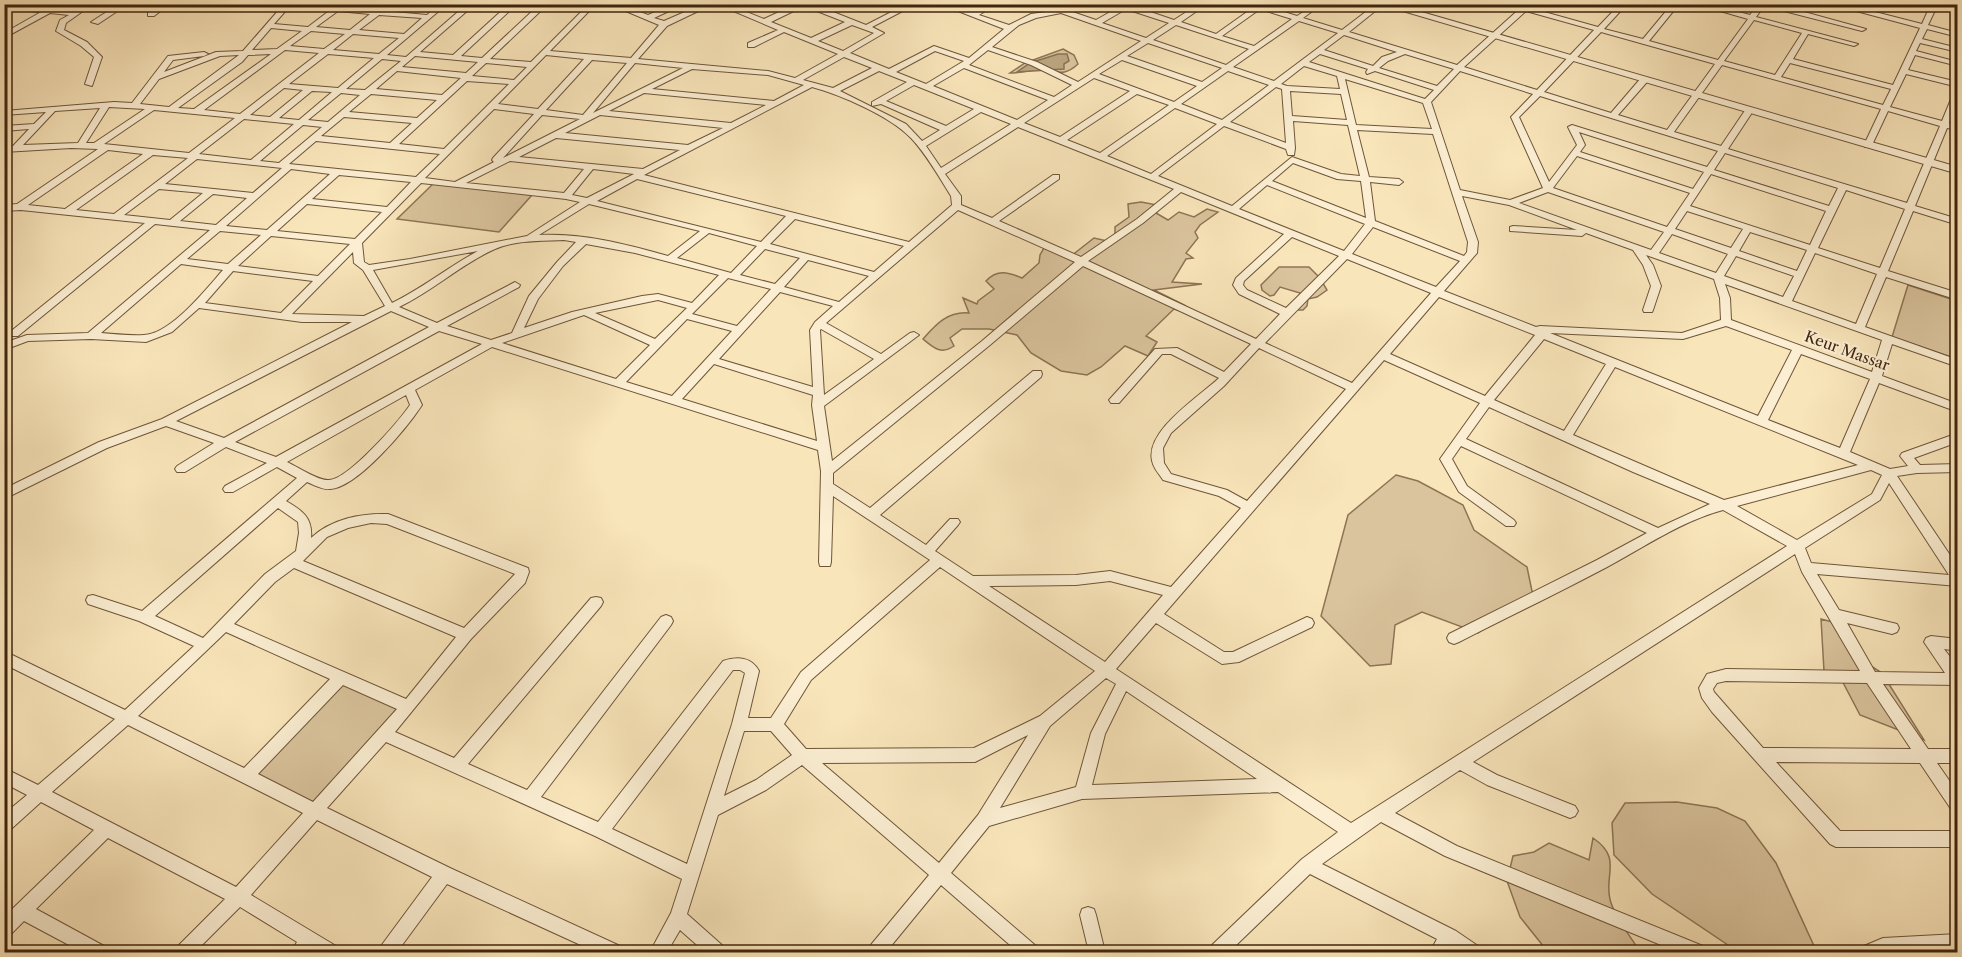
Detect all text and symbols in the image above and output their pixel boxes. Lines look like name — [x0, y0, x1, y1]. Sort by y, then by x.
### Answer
street label: Keur Massar — [1802, 326, 1893, 375]

